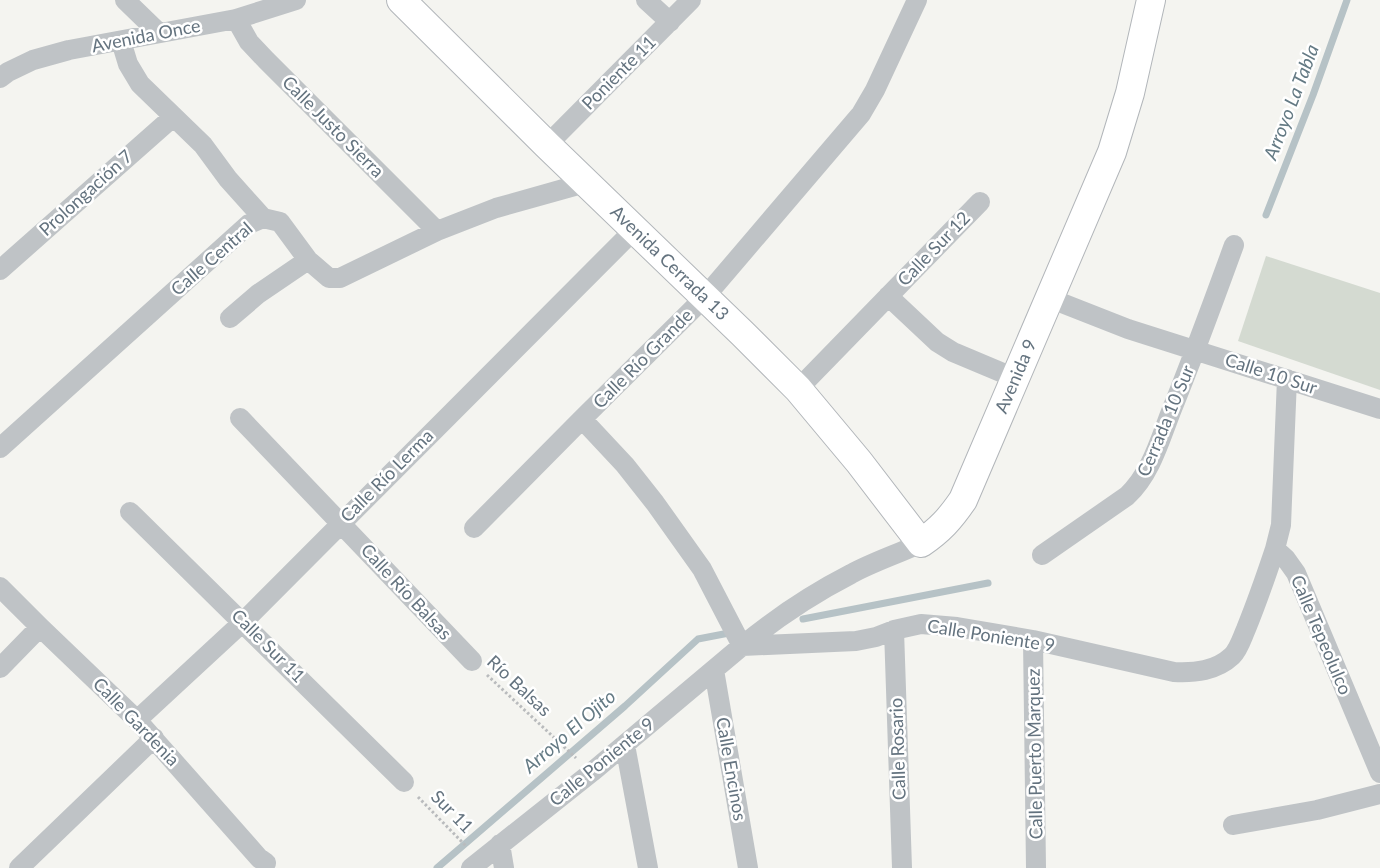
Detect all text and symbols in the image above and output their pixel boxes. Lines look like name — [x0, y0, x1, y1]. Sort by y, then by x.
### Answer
street label: Avenida Once — [90, 14, 202, 56]
street label: Poniente 11 — [577, 31, 660, 114]
water label: Arroyo La Tabla — [1258, 41, 1323, 164]
street label: Calle Justo Sierra — [278, 71, 389, 182]
street label: Prolongación 7 — [34, 145, 137, 240]
street label: Avenida Cerrada 13 — [606, 200, 734, 324]
street label: Calle Sur 12 — [892, 207, 974, 290]
street label: Calle Central — [166, 217, 257, 300]
street label: Calle Río Grande — [588, 304, 697, 413]
street label: Avenida 9 — [989, 336, 1041, 416]
street label: Calle 10 Sur — [1223, 348, 1320, 398]
street label: Cerrada 10 Sur — [1132, 361, 1199, 479]
street label: Calle Río Lerma — [335, 424, 437, 526]
street label: Calle Río Balsas — [357, 539, 457, 644]
street label: Calle Tepeolulco — [1287, 571, 1357, 698]
street label: Calle Sur 11 — [227, 604, 310, 687]
street label: Calle Poniente 9 — [926, 614, 1057, 656]
street label: Río Balsas — [483, 650, 556, 721]
street label: Calle Puerto Marquez — [1022, 668, 1046, 840]
street label: Calle Gardenia — [89, 672, 184, 770]
water label: Arroyo El Ojito — [517, 684, 620, 778]
street label: Calle Rosario — [884, 698, 910, 801]
street label: Calle Poniente 9 — [544, 712, 658, 810]
street label: Calle Encinos — [712, 715, 752, 823]
street label: Sur 11 — [427, 785, 478, 837]

